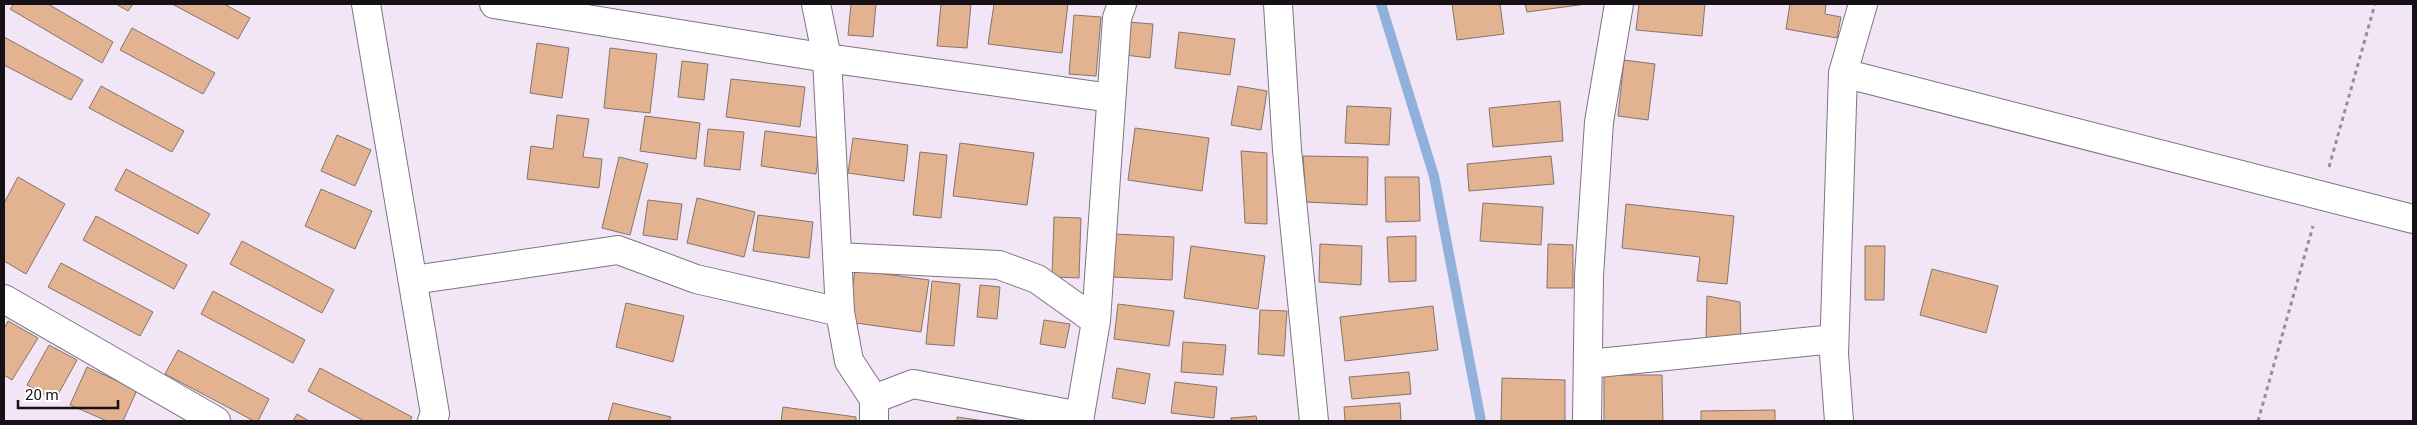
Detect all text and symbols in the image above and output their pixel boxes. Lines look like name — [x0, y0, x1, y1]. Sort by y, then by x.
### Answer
scale bar — [18, 378, 118, 410]
text: 20 m — [25, 386, 59, 404]

